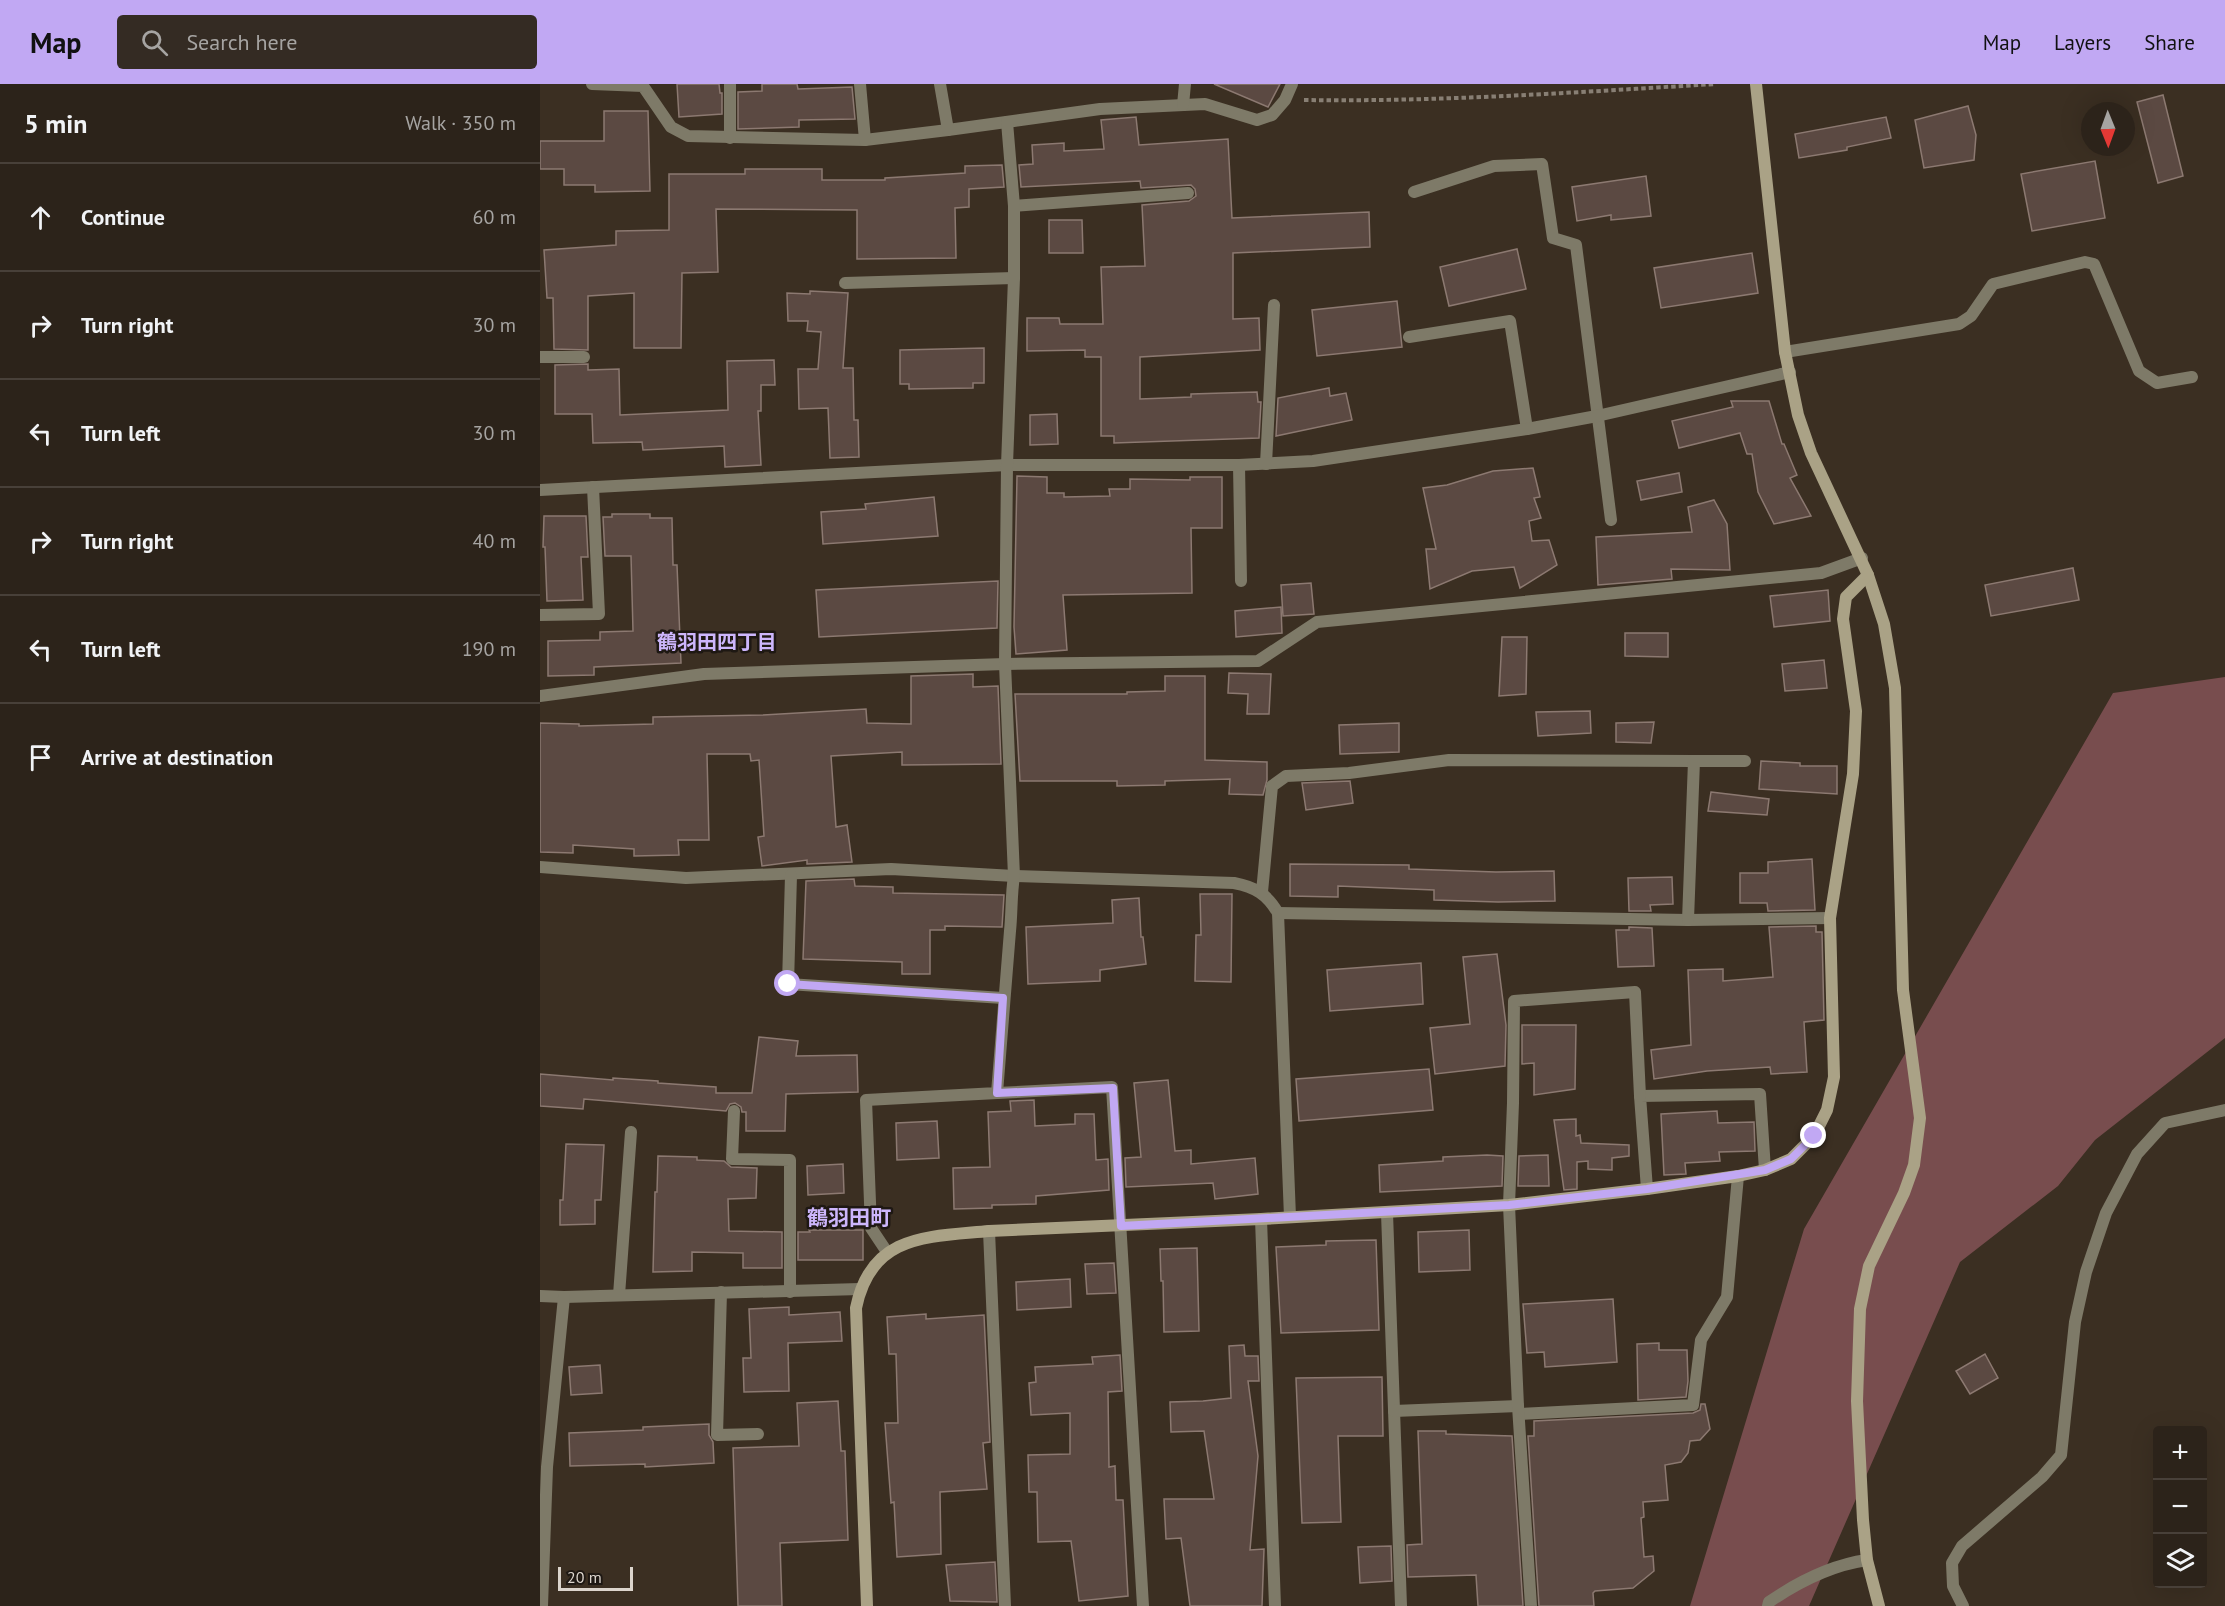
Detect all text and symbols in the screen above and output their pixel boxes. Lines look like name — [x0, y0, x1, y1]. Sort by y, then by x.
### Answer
search box — [117, 15, 537, 69]
text: Map — [30, 24, 81, 61]
icon: search — [138, 26, 171, 59]
text: Search here — [186, 28, 297, 56]
text: Map — [1983, 29, 2021, 56]
text: Layers — [2054, 29, 2111, 56]
text: Share — [2144, 29, 2195, 56]
north arrow — [2081, 102, 2135, 156]
text: 5 min — [24, 107, 87, 140]
text: Walk · 350 m — [405, 110, 516, 136]
icon: ahead — [24, 201, 57, 234]
text: Continue — [81, 203, 165, 231]
text: 60 m — [473, 204, 516, 230]
icon: right — [24, 309, 57, 342]
text: Turn right — [81, 311, 173, 339]
text: 30 m — [473, 312, 516, 338]
icon: left — [24, 417, 57, 450]
text: Turn left — [81, 419, 161, 447]
text: 30 m — [473, 420, 516, 446]
icon: right — [24, 525, 57, 558]
text: Turn right — [81, 527, 173, 555]
text: 40 m — [473, 528, 516, 554]
district label: 鶴羽田四丁目 — [657, 629, 777, 655]
icon: left — [24, 633, 57, 666]
text: Turn left — [81, 635, 161, 663]
text: 190 m — [462, 636, 516, 662]
icon: arrive — [24, 741, 57, 774]
text: Arrive at destination — [81, 743, 273, 771]
route start — [774, 970, 800, 996]
route end — [1800, 1122, 1826, 1148]
district label: 鶴羽田町 — [807, 1204, 891, 1231]
map controls — [2153, 1426, 2207, 1588]
button: + — [2153, 1426, 2207, 1480]
button: − — [2153, 1480, 2207, 1534]
button: layers — [2153, 1534, 2207, 1588]
scale bar — [558, 1564, 633, 1592]
text: 20 m — [567, 1567, 602, 1587]

